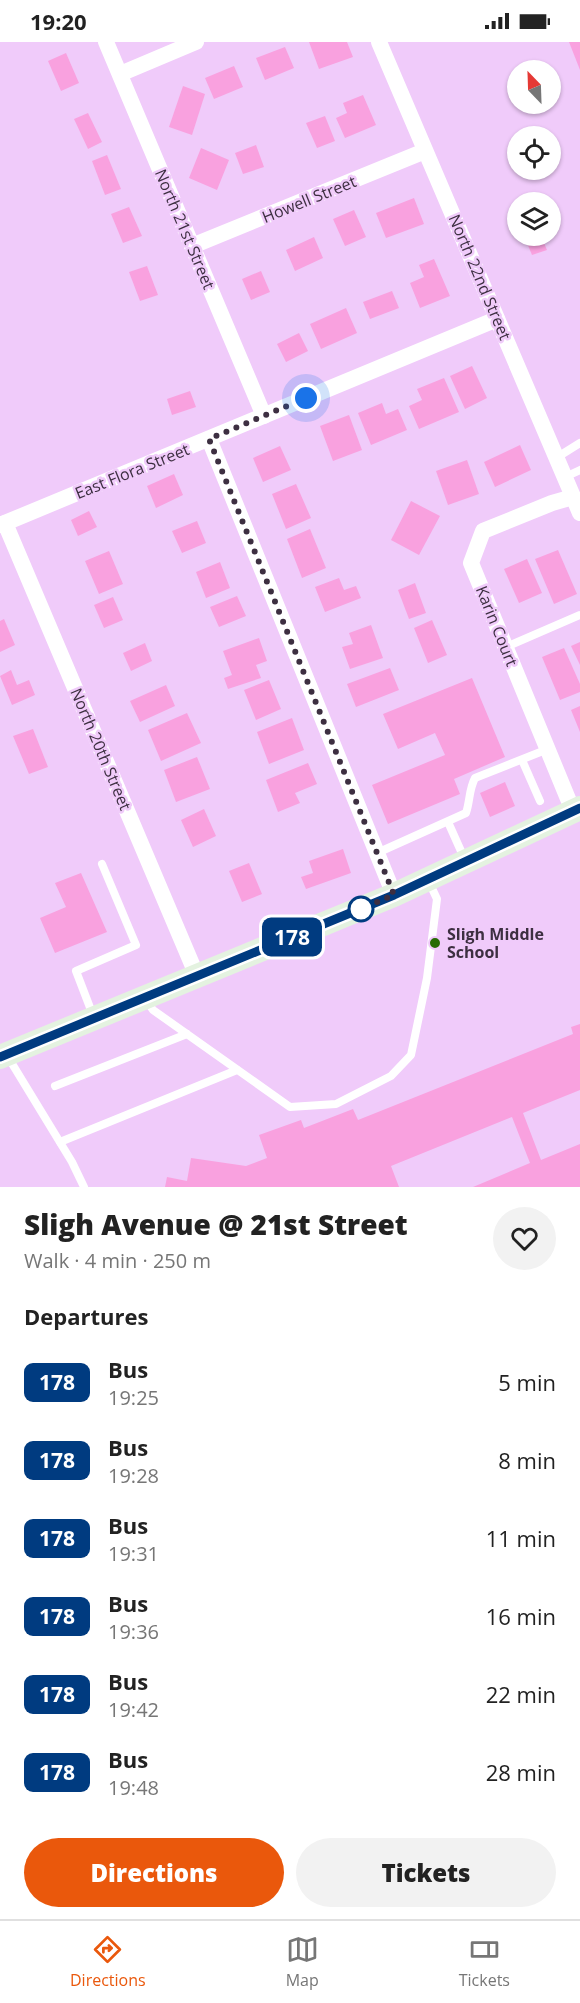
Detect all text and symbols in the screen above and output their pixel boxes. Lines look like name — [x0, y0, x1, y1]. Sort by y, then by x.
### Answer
text: 19:20 — [30, 6, 87, 36]
north arrow — [507, 60, 561, 114]
map controls — [507, 60, 561, 246]
button: locate — [507, 126, 561, 180]
street label: North 21st Street — [150, 166, 220, 293]
street label: Howell Street — [259, 170, 360, 228]
button: layers — [507, 192, 561, 246]
street label: North 22nd Street — [444, 211, 517, 344]
your location — [291, 383, 321, 413]
street label: East Flora Street — [72, 438, 193, 504]
street label: Karin Court — [471, 582, 523, 670]
street label: North 20th Street — [65, 685, 137, 814]
unlabelled marker — [348, 896, 374, 922]
line badge: 178 — [258, 918, 326, 956]
text: 178 — [274, 923, 310, 951]
place label: Sligh Middle School — [447, 923, 544, 963]
marker: Sligh Middle School — [428, 936, 442, 950]
text: Sligh Avenue @ 21st Street — [24, 1205, 408, 1243]
button: heart — [493, 1207, 556, 1270]
text: Walk · 4 min · 250 m — [24, 1247, 211, 1274]
text: Departures — [24, 1301, 148, 1331]
text: Bus — [108, 1354, 148, 1384]
text: 5 min — [498, 1367, 556, 1397]
text: 178 — [39, 1368, 75, 1396]
text: 19:25 — [108, 1384, 159, 1411]
text: Bus — [108, 1432, 148, 1462]
text: 8 min — [498, 1445, 556, 1475]
text: 178 — [39, 1446, 75, 1474]
text: 19:28 — [108, 1462, 159, 1489]
text: Bus — [108, 1510, 148, 1540]
text: 11 min — [486, 1523, 556, 1553]
text: 178 — [39, 1524, 75, 1552]
text: 19:31 — [108, 1540, 159, 1567]
text: Bus — [108, 1588, 148, 1618]
text: 16 min — [486, 1601, 556, 1631]
text: 178 — [39, 1602, 75, 1630]
text: 19:36 — [108, 1618, 159, 1645]
text: Bus — [108, 1666, 148, 1696]
text: 22 min — [486, 1679, 556, 1709]
text: 178 — [39, 1680, 75, 1708]
text: 19:42 — [108, 1696, 159, 1723]
text: Bus — [108, 1744, 148, 1774]
text: 28 min — [486, 1757, 556, 1787]
text: 178 — [39, 1758, 75, 1786]
text: 19:48 — [108, 1774, 159, 1801]
button: Directions — [24, 1838, 284, 1907]
button: Tickets — [296, 1838, 556, 1907]
tab: Directions — [70, 1933, 146, 1991]
tab: Map — [286, 1933, 319, 1991]
tab: Tickets — [459, 1933, 510, 1991]

